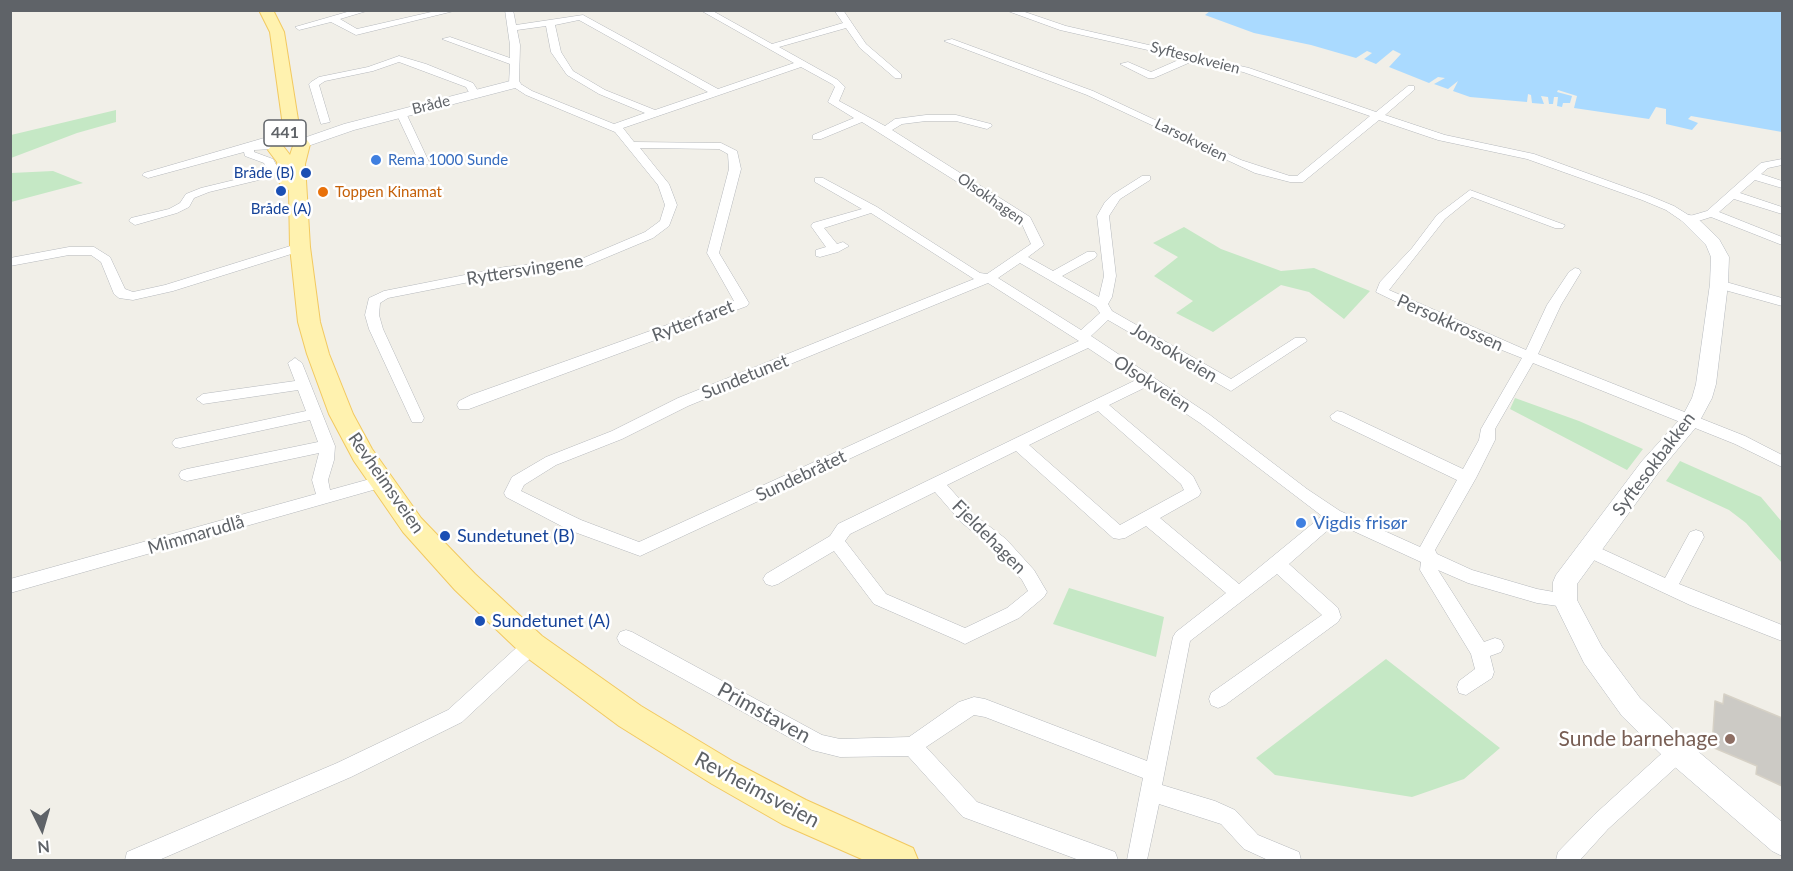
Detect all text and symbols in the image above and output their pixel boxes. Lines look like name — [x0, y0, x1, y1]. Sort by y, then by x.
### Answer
street label: Syftesokveien — [1148, 38, 1242, 78]
street label: Bråde — [410, 92, 452, 118]
street label: Larsokveien — [1152, 115, 1230, 165]
road number: 441 — [264, 120, 306, 146]
place label: Rema 1000 Sunde — [388, 151, 508, 169]
marker: Rema 1000 Sunde — [369, 153, 383, 167]
place label: Bråde (B) — [234, 164, 294, 182]
marker: Bråde (B) — [299, 166, 313, 180]
street label: Olsokhagen — [954, 169, 1028, 229]
place label: Toppen Kinamat — [335, 183, 442, 201]
marker: Bråde (A) — [274, 184, 288, 198]
marker: Toppen Kinamat — [316, 185, 330, 199]
place label: Bråde (A) — [251, 200, 311, 218]
street label: Ryttersvingene — [465, 250, 585, 290]
street label: Persokkrossen — [1393, 290, 1507, 356]
street label: Rytterfaret — [649, 296, 737, 346]
street label: Jonsokveien — [1127, 319, 1221, 387]
street label: Sundetunet — [698, 350, 792, 404]
street label: Olsokveien — [1109, 351, 1195, 417]
street label: Syftesokbakken — [1608, 408, 1700, 520]
street label: Revheimsveien — [343, 428, 429, 538]
street label: Sundebråtet — [753, 446, 849, 506]
street label: Fjeldehagen — [948, 496, 1030, 578]
street label: Mimmarudlå — [145, 511, 247, 559]
place label: Vigdis frisør — [1313, 512, 1407, 534]
marker: Vigdis frisør — [1294, 516, 1308, 530]
place label: Sundetunet (B) — [457, 525, 574, 547]
marker: Sundetunet (B) — [438, 529, 452, 543]
place label: Sundetunet (A) — [492, 610, 610, 632]
marker: Sundetunet (A) — [473, 614, 487, 628]
street label: Primstaven — [713, 677, 815, 749]
place label: Sunde barnehage — [1559, 726, 1718, 752]
marker: Sunde barnehage — [1723, 732, 1737, 746]
street label: Revheimsveien — [690, 747, 824, 833]
north arrow — [12, 799, 72, 859]
text: N — [37, 837, 51, 857]

